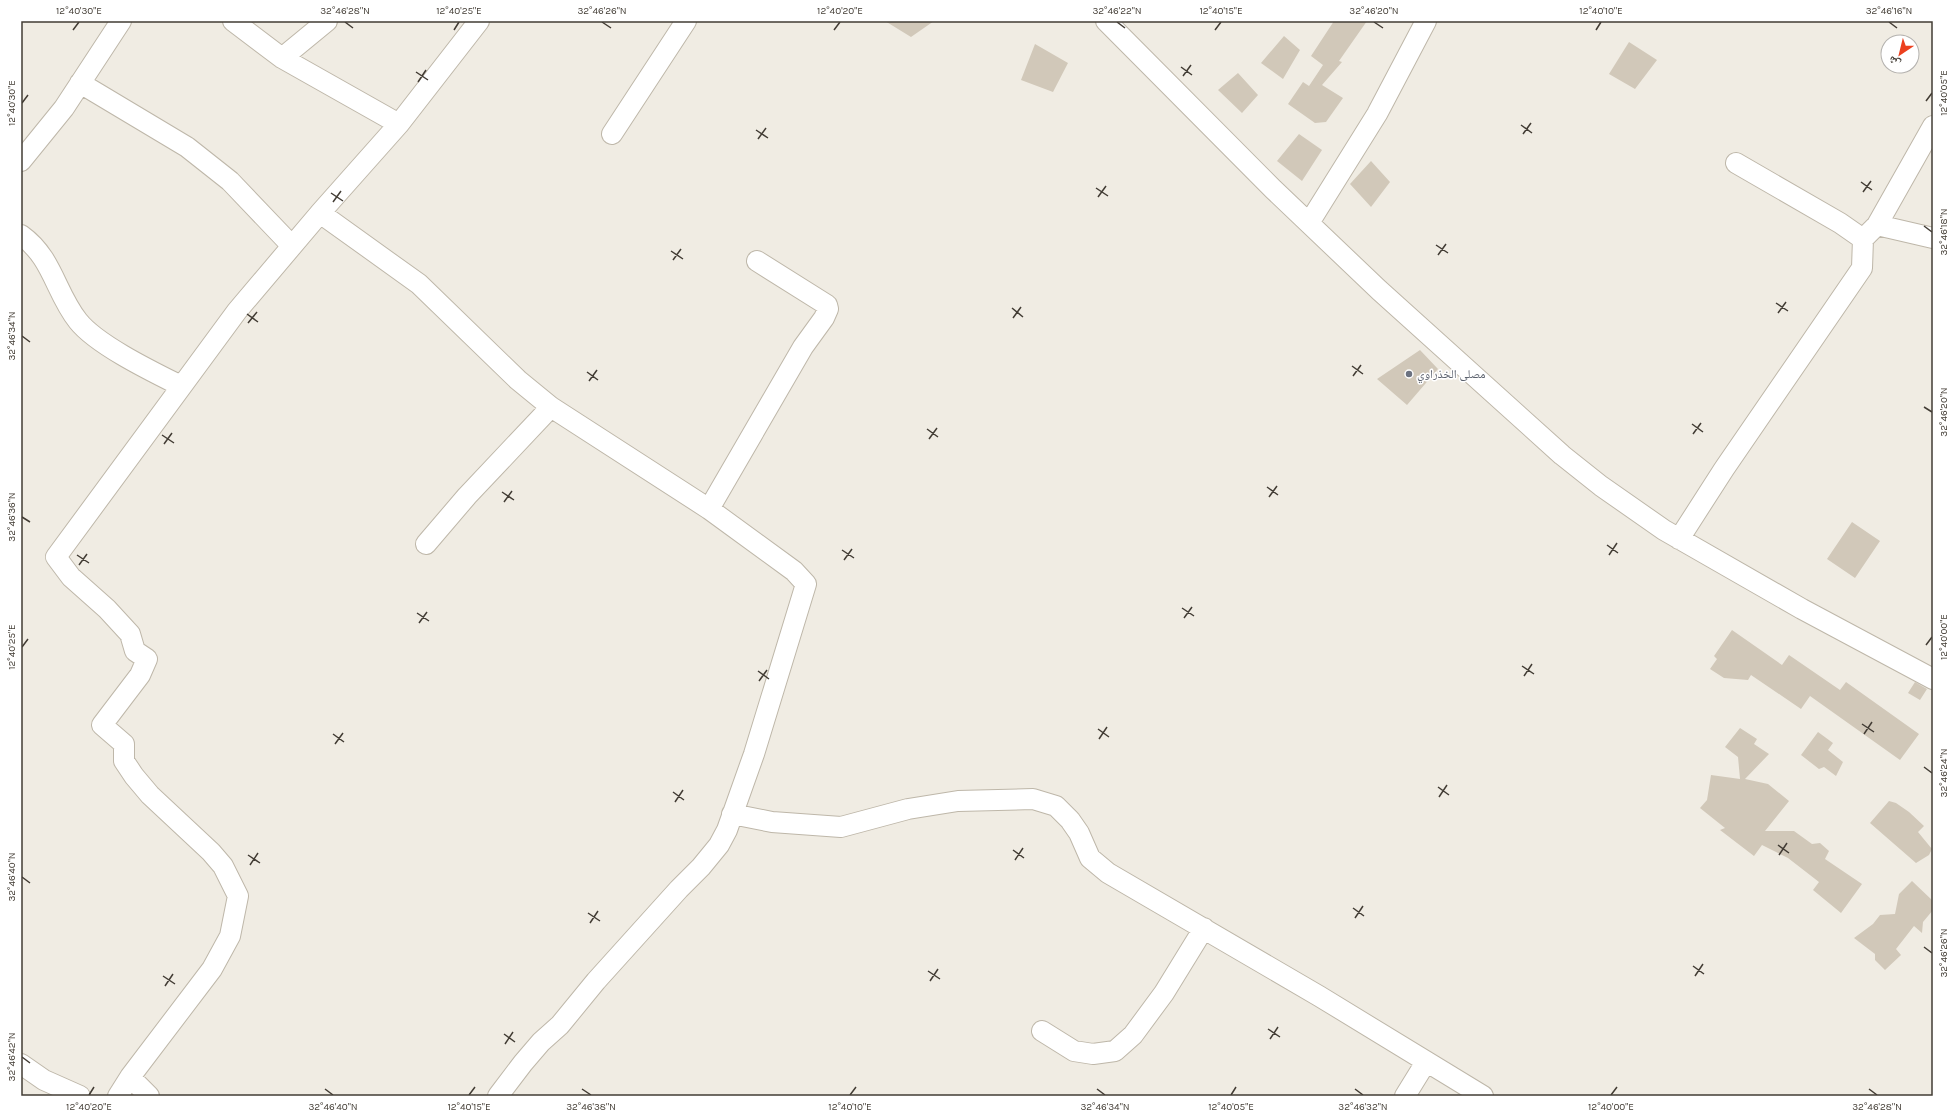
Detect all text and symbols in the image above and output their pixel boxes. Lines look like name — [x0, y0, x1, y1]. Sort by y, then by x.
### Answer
text: 12°40'30"E — [56, 5, 102, 17]
text: 32°46'28"N — [320, 5, 370, 17]
text: 12°40'25"E — [436, 5, 482, 17]
text: 32°46'26"N — [577, 5, 627, 17]
text: 12°40'20"E — [817, 5, 863, 17]
text: 32°46'22"N — [1092, 5, 1142, 17]
text: 12°40'15"E — [1200, 5, 1243, 17]
text: 32°46'20"N — [1349, 5, 1399, 17]
text: 12°40'10"E — [1579, 5, 1623, 17]
text: 32°46'16"N — [1866, 5, 1912, 17]
north arrow — [1880, 34, 1920, 74]
text: ش — [1886, 52, 1904, 70]
text: 12°40'05"E — [1938, 70, 1950, 116]
text: 12°40'30"E — [6, 80, 18, 126]
text: 32°46'18"N — [1938, 208, 1950, 256]
text: 32°46'34"N — [6, 311, 18, 361]
place label: مصلى الخذراوي — [1417, 367, 1485, 384]
marker: مصلى الخذراوي — [1404, 369, 1414, 379]
text: 32°46'20"N — [1938, 387, 1950, 437]
text: 32°46'36"N — [6, 492, 18, 542]
text: 12°40'00"E — [1938, 614, 1950, 660]
text: 12°40'25"E — [6, 624, 18, 670]
text: 32°46'24"N — [1938, 748, 1950, 798]
text: 32°46'40"N — [6, 852, 18, 902]
text: 32°46'26"N — [1938, 928, 1950, 978]
text: 32°46'42"N — [6, 1032, 18, 1082]
text: 12°40'20"E — [66, 1101, 112, 1113]
text: 32°46'40"N — [308, 1101, 358, 1113]
text: 12°40'15"E — [448, 1101, 491, 1113]
text: 32°46'38"N — [566, 1101, 616, 1113]
text: 12°40'10"E — [828, 1101, 872, 1113]
text: 32°46'34"N — [1080, 1101, 1130, 1113]
text: 12°40'05"E — [1208, 1101, 1254, 1113]
text: 32°46'32"N — [1338, 1101, 1388, 1113]
text: 12°40'00"E — [1588, 1101, 1634, 1113]
text: 32°46'28"N — [1852, 1101, 1902, 1113]

